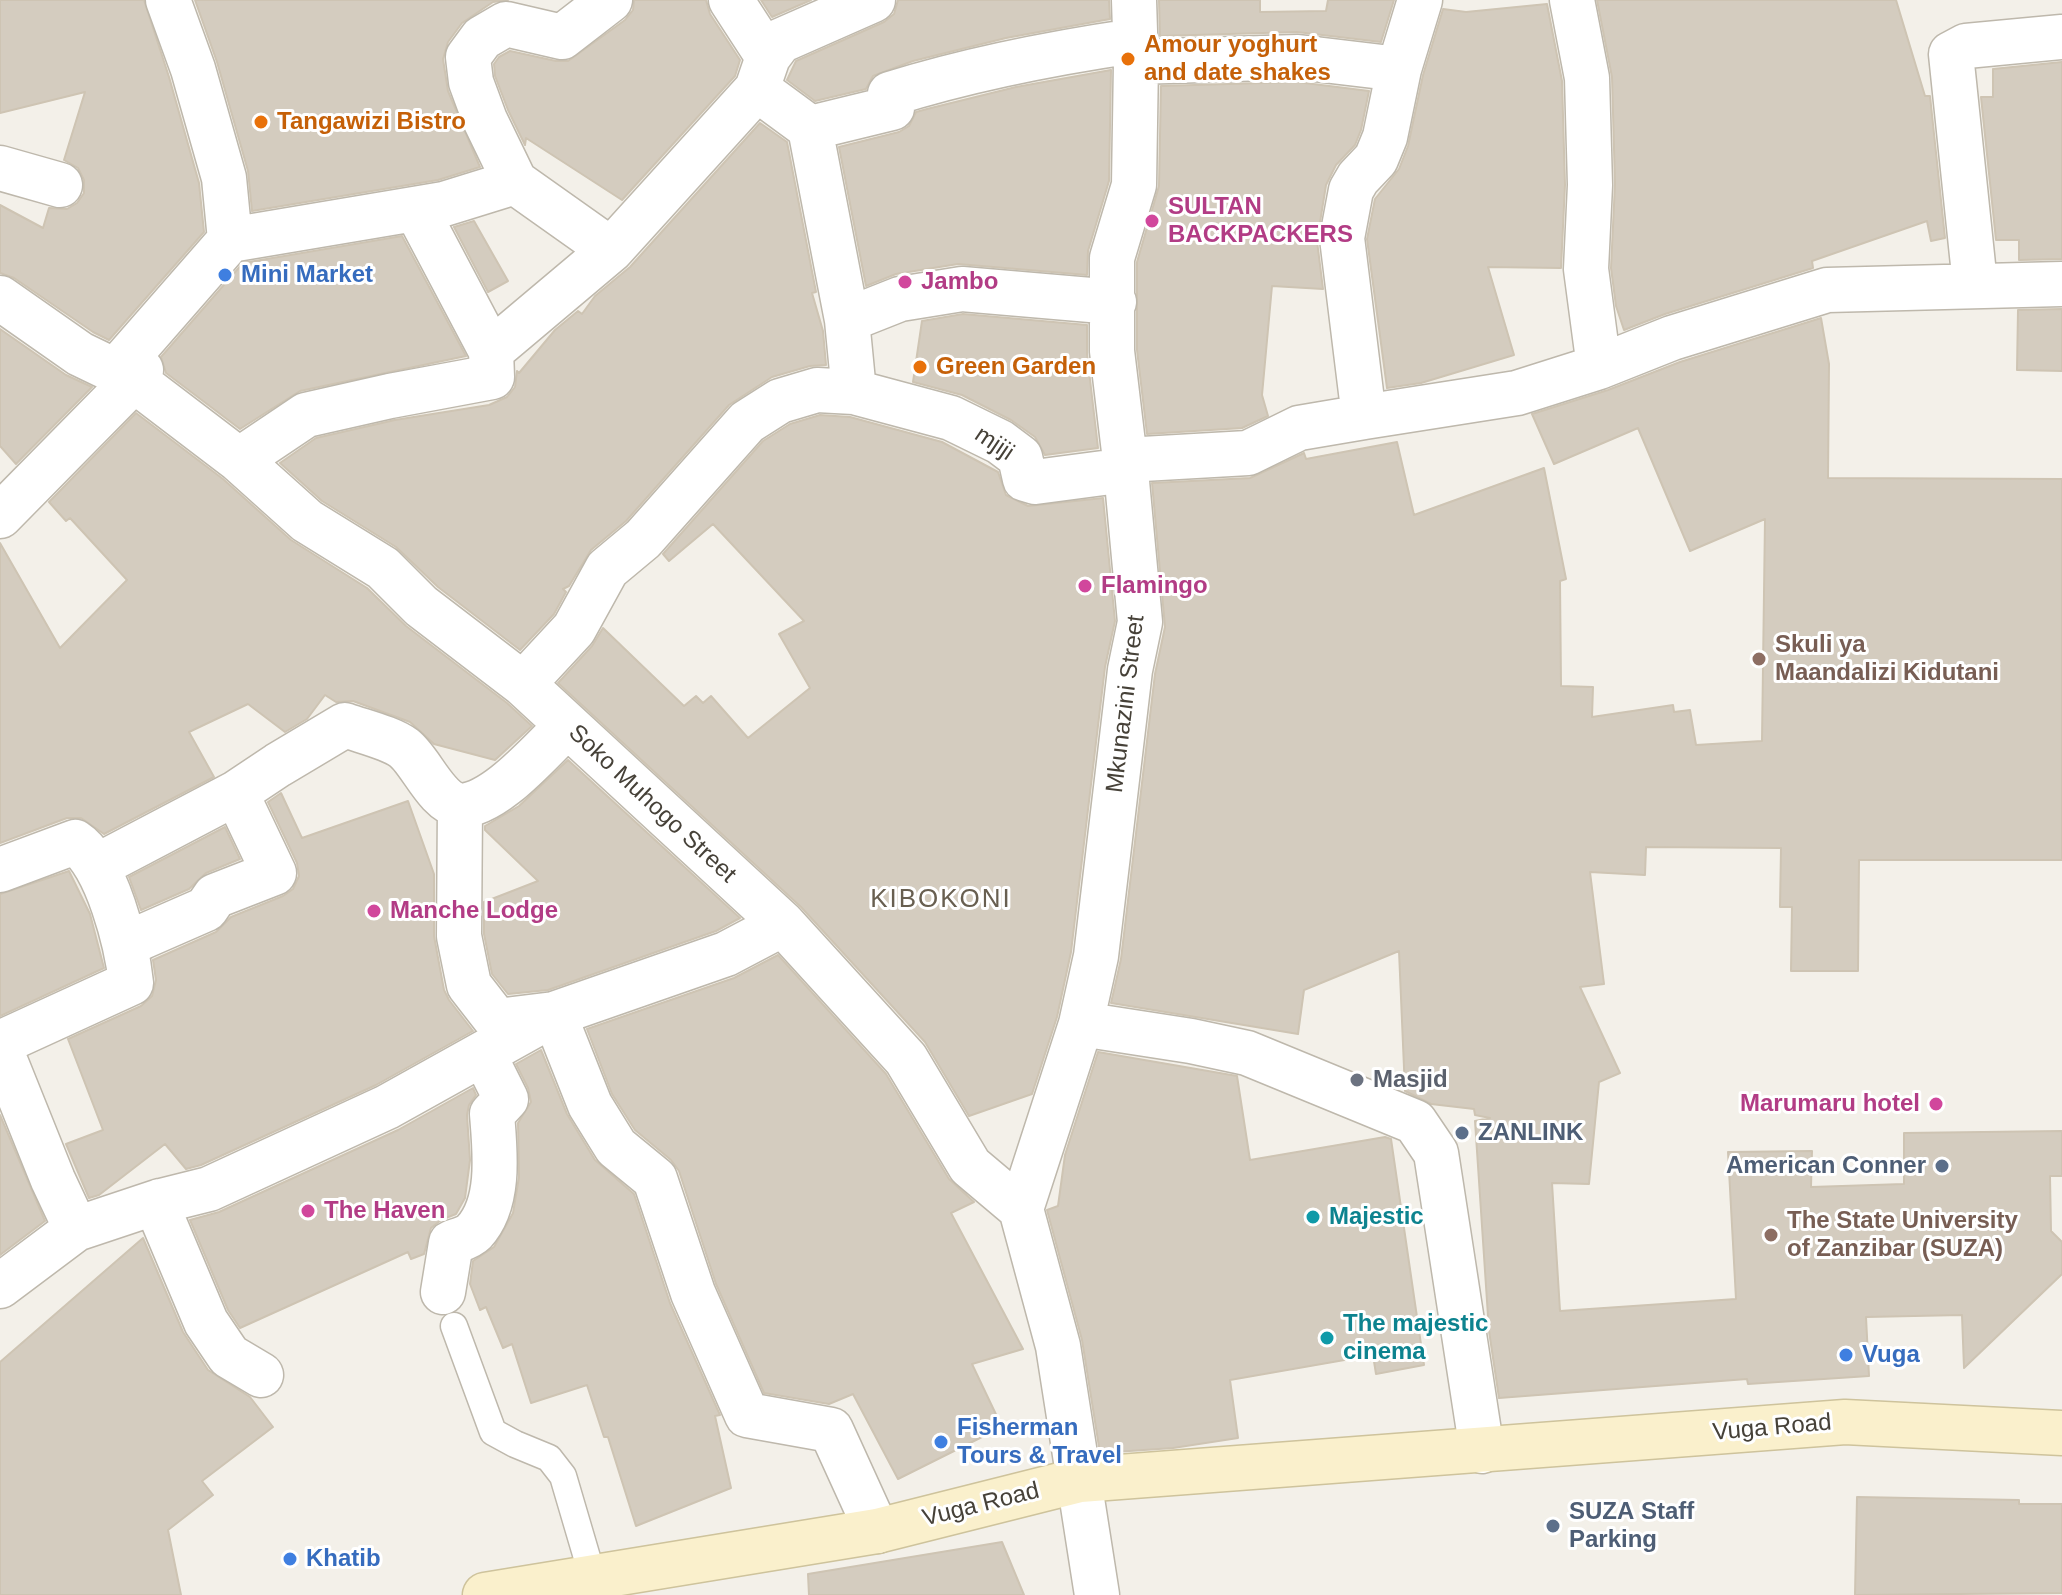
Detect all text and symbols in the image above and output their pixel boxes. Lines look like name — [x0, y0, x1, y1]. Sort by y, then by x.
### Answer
place label: Amour yoghurt and date shakes — [1144, 31, 1331, 87]
marker: Amour yoghurt and date shakes — [1119, 50, 1137, 68]
place label: Tangawizi Bistro — [277, 108, 466, 136]
marker: Tangawizi Bistro — [252, 113, 270, 131]
place label: SULTAN BACKPACKERS — [1168, 193, 1353, 249]
marker: SULTAN BACKPACKERS — [1143, 212, 1161, 230]
place label: Mini Market — [241, 261, 373, 289]
marker: Mini Market — [216, 266, 234, 284]
place label: Jambo — [921, 268, 998, 296]
marker: Jambo — [896, 273, 914, 291]
place label: Green Garden — [936, 353, 1096, 381]
marker: Green Garden — [911, 358, 929, 376]
street label: mjiji — [969, 421, 1019, 467]
place label: Flamingo — [1101, 572, 1208, 600]
marker: Flamingo — [1076, 577, 1094, 595]
street label: Mkunazini Street — [1101, 614, 1151, 794]
place label: Skuli ya Maandalizi Kidutani — [1775, 631, 1999, 687]
marker: Skuli ya Maandalizi Kidutani — [1750, 650, 1768, 668]
street label: Soko Muhogo Street — [562, 719, 742, 889]
district label: KIBOKONI — [870, 884, 1012, 916]
place label: Manche Lodge — [390, 897, 558, 925]
marker: Manche Lodge — [365, 902, 383, 920]
place label: Masjid — [1373, 1066, 1448, 1094]
marker: Masjid — [1348, 1071, 1366, 1089]
place label: Marumaru hotel — [1740, 1090, 1920, 1118]
marker: Marumaru hotel — [1927, 1095, 1945, 1113]
place label: ZANLINK — [1478, 1119, 1583, 1147]
marker: ZANLINK — [1453, 1124, 1471, 1142]
place label: American Conner — [1726, 1152, 1926, 1180]
marker: American Conner — [1933, 1157, 1951, 1175]
place label: The Haven — [324, 1197, 445, 1225]
marker: The Haven — [299, 1202, 317, 1220]
place label: Majestic — [1329, 1203, 1424, 1231]
place label: The State University of Zanzibar (SUZA) — [1787, 1207, 2018, 1263]
marker: Majestic — [1304, 1208, 1322, 1226]
marker: The State University of Zanzibar (SUZA) — [1762, 1226, 1780, 1244]
place label: The majestic cinema — [1343, 1310, 1488, 1366]
marker: The majestic cinema — [1318, 1329, 1336, 1347]
place label: Vuga — [1862, 1341, 1920, 1369]
marker: Vuga — [1837, 1346, 1855, 1364]
street label: Vuga Road — [1711, 1408, 1833, 1448]
place label: Fisherman Tours & Travel — [957, 1414, 1122, 1470]
marker: Fisherman Tours & Travel — [932, 1433, 950, 1451]
street label: Vuga Road — [920, 1477, 1042, 1533]
place label: SUZA Staff Parking — [1569, 1498, 1694, 1554]
marker: SUZA Staff Parking — [1544, 1517, 1562, 1535]
place label: Khatib — [306, 1545, 381, 1573]
marker: Khatib — [281, 1550, 299, 1568]

